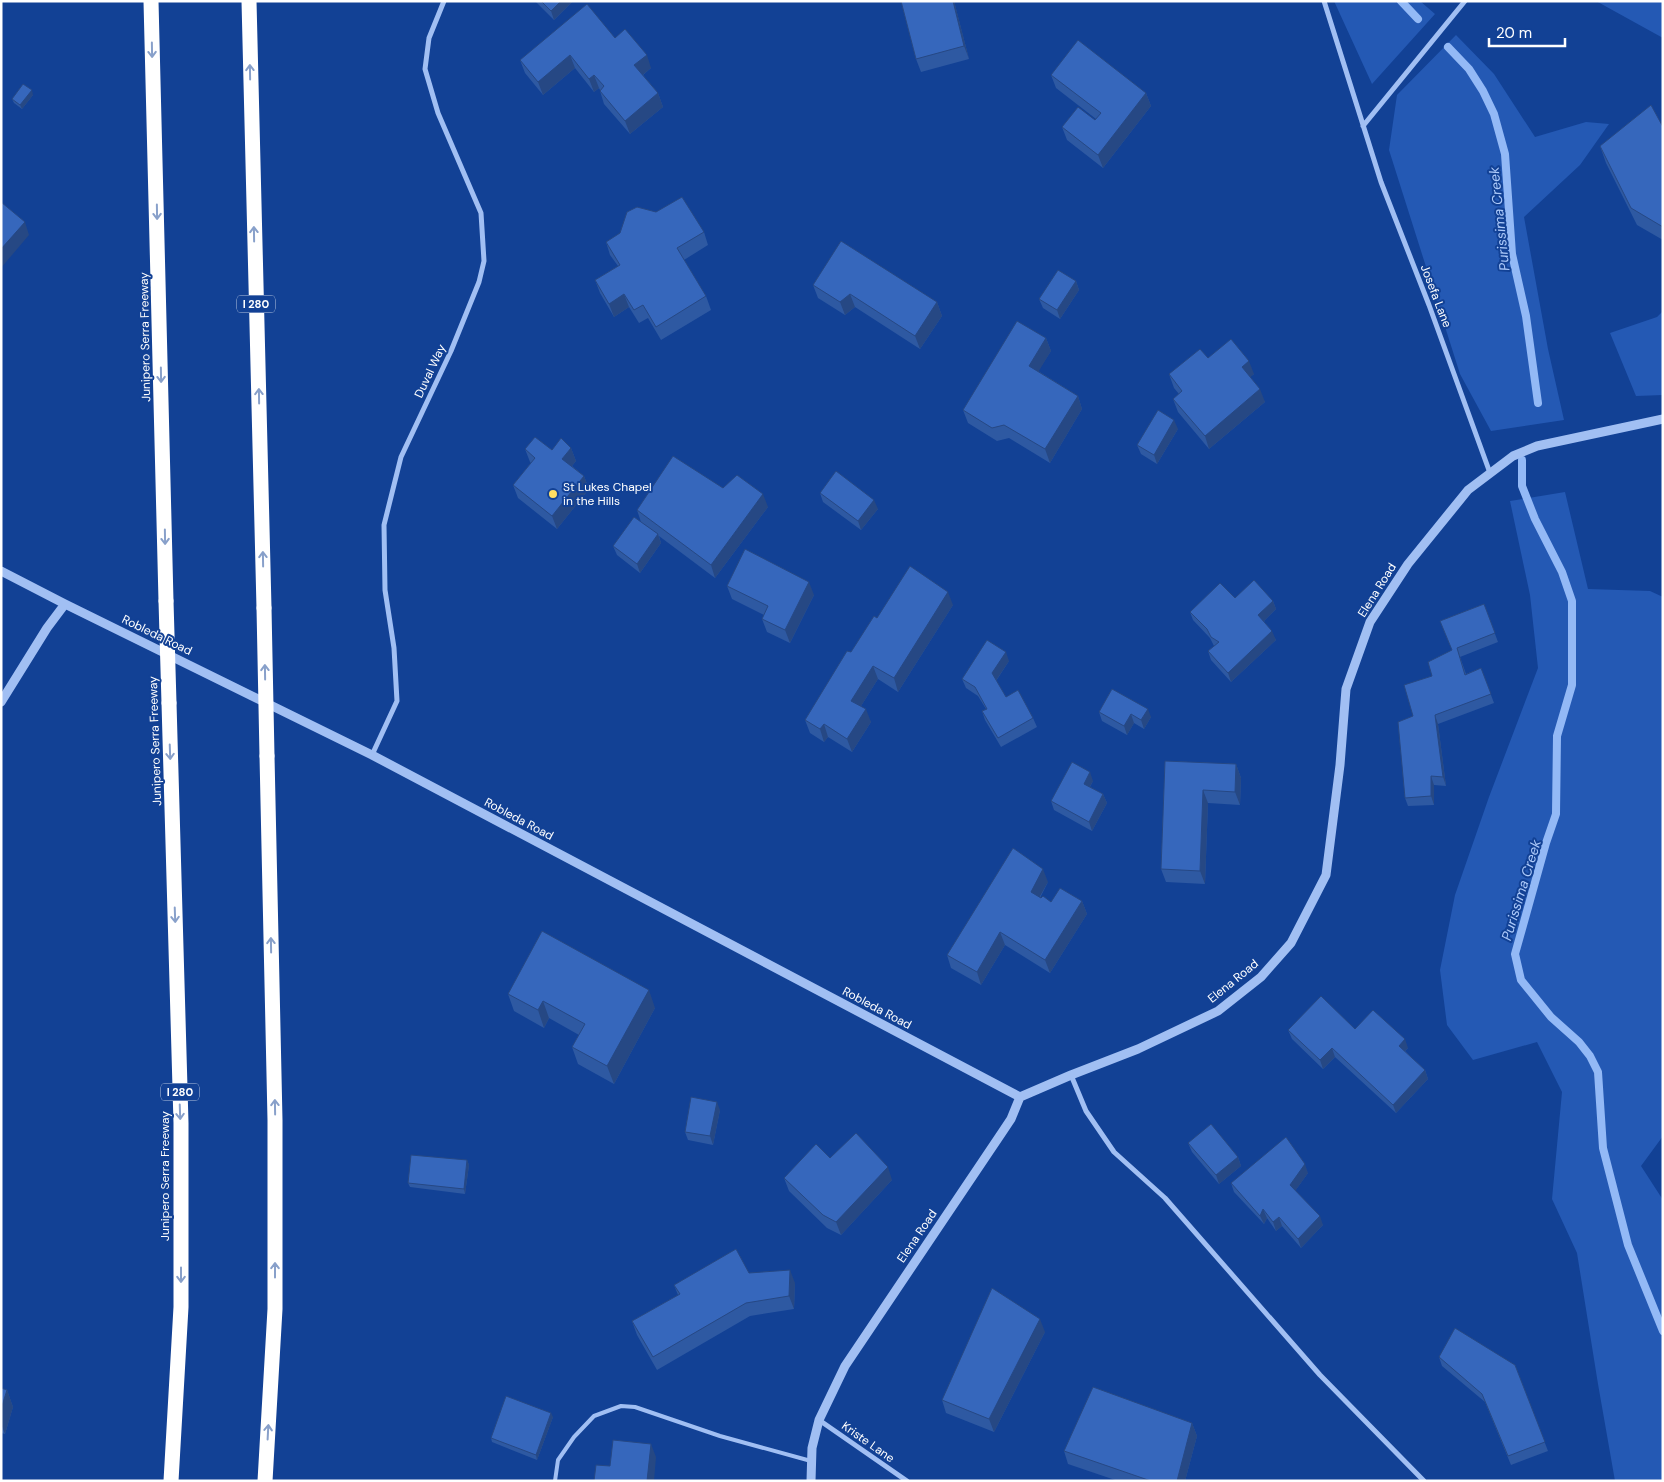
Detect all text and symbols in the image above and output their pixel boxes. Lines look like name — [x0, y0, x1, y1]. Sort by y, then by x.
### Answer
scale bar — [1489, 15, 1565, 47]
text: 20 m — [1496, 23, 1532, 43]
one-way arrow — [148, 42, 157, 58]
one-way arrow — [246, 64, 255, 80]
water label: Purissima Creek — [1484, 165, 1513, 272]
one-way arrow — [152, 204, 161, 220]
one-way arrow — [250, 226, 259, 242]
street label: Josefa Lane — [1417, 262, 1455, 330]
street label: Junipero Serra Freeway — [136, 272, 154, 402]
road number: I 280 — [237, 296, 275, 312]
street label: Duval Way — [411, 341, 450, 400]
one-way arrow — [156, 367, 165, 383]
one-way arrow — [254, 389, 263, 405]
place label: St Lukes Chapel in the Hills — [563, 479, 652, 509]
marker: St Lukes Chapel in the Hills — [547, 488, 559, 500]
one-way arrow — [160, 529, 170, 545]
one-way arrow — [258, 551, 267, 567]
street label: Elena Road — [1354, 560, 1400, 620]
street label: Robleda Road — [119, 611, 195, 659]
one-way arrow — [260, 665, 270, 681]
street label: Junipero Serra Freeway — [145, 676, 165, 806]
one-way arrow — [165, 744, 175, 760]
street label: Robleda Road — [482, 794, 556, 844]
water label: Purissima Creek — [1497, 837, 1545, 943]
one-way arrow — [170, 906, 179, 922]
one-way arrow — [266, 937, 276, 954]
street label: Elena Road — [1204, 956, 1262, 1006]
street label: Robleda Road — [840, 983, 914, 1033]
road number: I 280 — [161, 1084, 199, 1100]
one-way arrow — [270, 1100, 280, 1116]
one-way arrow — [175, 1104, 185, 1120]
street label: Junipero Serra Freeway — [157, 1111, 173, 1241]
street label: Elena Road — [893, 1206, 941, 1266]
one-way arrow — [270, 1262, 280, 1278]
one-way arrow — [176, 1266, 186, 1282]
street label: Kriste Lane — [838, 1418, 898, 1466]
one-way arrow — [263, 1424, 272, 1440]

